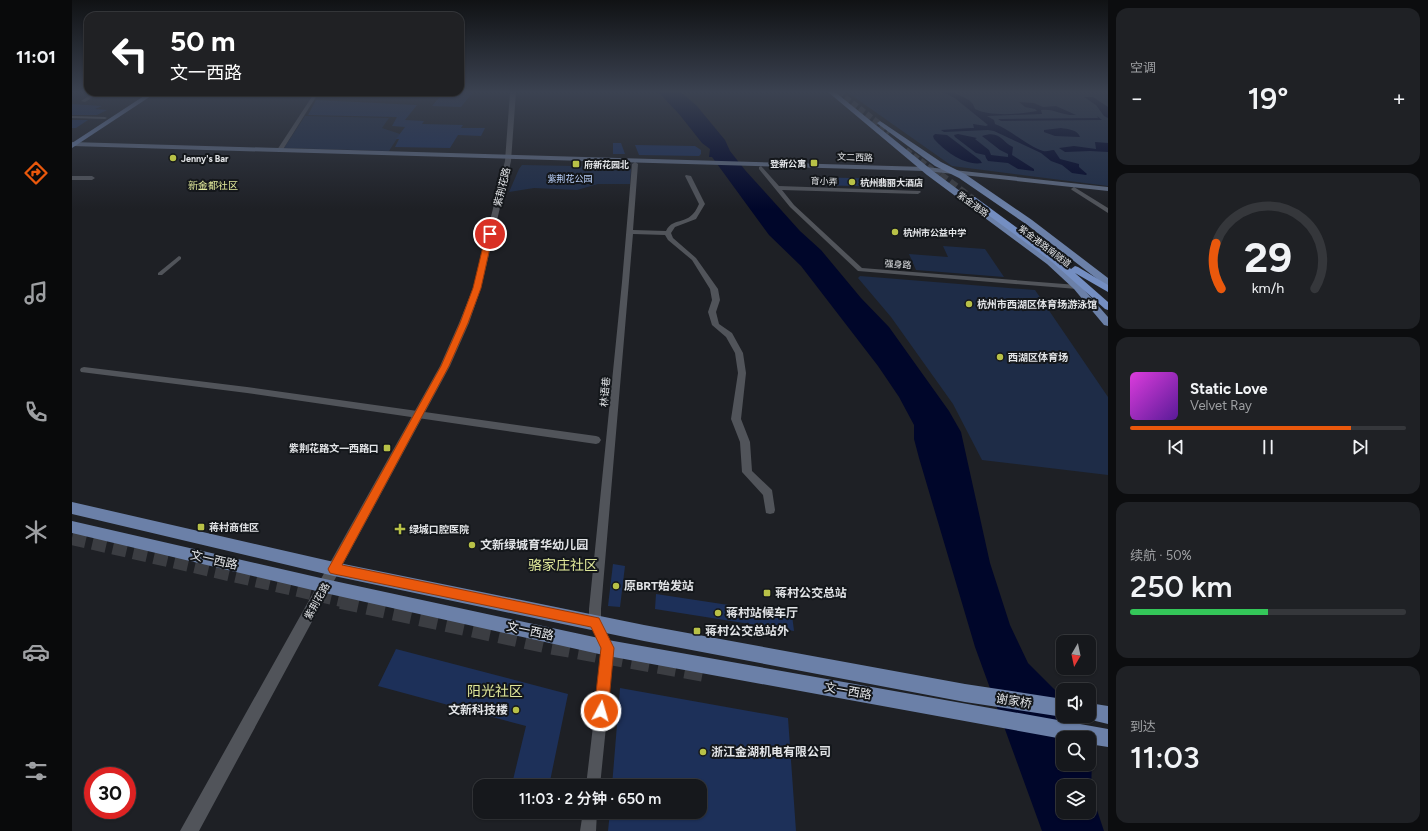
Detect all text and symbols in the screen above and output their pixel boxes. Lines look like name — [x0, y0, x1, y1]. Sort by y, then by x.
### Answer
text: 50 m — [170, 24, 236, 58]
icon: left — [104, 28, 156, 80]
text: 11:01 — [16, 46, 56, 68]
text: 空调 — [1130, 60, 1156, 75]
text: 文一西路 — [170, 62, 242, 84]
text: 19° — [1247, 80, 1289, 117]
text: − — [1130, 85, 1144, 112]
text: + — [1392, 85, 1406, 112]
street label: 文二西路 — [837, 151, 873, 163]
marker: Jenny's Bar — [168, 153, 178, 163]
place label: Jenny's Bar — [181, 153, 229, 164]
place label: 登新公寓 — [770, 158, 806, 169]
marker: 登新公寓 — [809, 158, 819, 168]
icon: directions — [22, 159, 50, 187]
marker: 府新花园北 — [571, 159, 581, 169]
place label: 府新花园北 — [584, 159, 629, 170]
street label: 紫荆花路 — [491, 166, 513, 208]
park label: 紫荆花公园 — [547, 173, 593, 184]
street label: 育小弄 — [810, 175, 838, 187]
marker: 杭州翡丽大酒店 — [847, 177, 857, 187]
place label: 杭州翡丽大酒店 — [860, 177, 923, 188]
district label: 新金都社区 — [188, 179, 238, 192]
street label: 紫金港路 — [955, 189, 991, 219]
pin — [473, 217, 507, 251]
icon: arrive — [479, 223, 501, 245]
street label: 紫金港路南隧道 — [1017, 223, 1073, 269]
marker: 杭州市公益中学 — [890, 227, 900, 237]
place label: 杭州市公益中学 — [903, 227, 966, 238]
text: 29 — [1244, 232, 1292, 282]
street label: 强身路 — [884, 258, 912, 270]
text: km/h — [1252, 278, 1284, 296]
icon: music — [22, 279, 50, 307]
place label: 杭州市西湖区体育场游泳馆 — [977, 298, 1097, 311]
marker: 杭州市西湖区体育场游泳馆 — [964, 299, 974, 309]
place label: 西湖区体育场 — [1008, 351, 1068, 364]
marker: 西湖区体育场 — [995, 352, 1005, 362]
street label: 林语巷 — [597, 376, 613, 408]
text: Static Love — [1190, 380, 1268, 398]
icon: phone — [22, 398, 50, 426]
text: Velvet Ray — [1190, 398, 1252, 413]
icon: previous — [1165, 436, 1187, 458]
icon: pause — [1257, 436, 1279, 458]
icon: next — [1349, 436, 1371, 458]
place label: 紫荆花路文一西路口 — [289, 442, 379, 455]
marker: 紫荆花路文一西路口 — [382, 443, 392, 453]
icon: climate — [22, 518, 50, 546]
place label: 蒋村商住区 — [209, 521, 259, 534]
marker: 蒋村商住区 — [196, 522, 206, 532]
marker: 绿城口腔医院 — [394, 523, 406, 535]
place label: 绿城口腔医院 — [409, 523, 469, 536]
place label: 文新绿城育华幼儿园 — [480, 538, 588, 552]
marker: 文新绿城育华幼儿园 — [467, 540, 477, 550]
street label: 文一西路 — [189, 548, 239, 572]
text: 续航 · 50% — [1130, 548, 1192, 563]
district label: 骆家庄社区 — [528, 557, 598, 574]
text: 250 km — [1130, 568, 1232, 605]
place label: 原BRT始发站 — [624, 579, 694, 593]
street label: 紫荆花路 — [302, 580, 332, 622]
marker: 原BRT始发站 — [611, 581, 621, 591]
place label: 蒋村公交总站 — [775, 586, 847, 600]
marker: 蒋村公交总站 — [762, 588, 772, 598]
place label: 蒋村站候车厅 — [726, 606, 798, 620]
marker: 蒋村站候车厅 — [713, 608, 723, 618]
street label: 文一西路 — [505, 619, 555, 643]
place label: 蒋村公交总站外 — [705, 624, 789, 638]
marker: 蒋村公交总站外 — [692, 626, 702, 636]
north arrow — [1056, 635, 1096, 675]
map controls — [1056, 635, 1096, 819]
icon: car — [22, 638, 50, 666]
street label: 文一西路 — [823, 680, 873, 702]
district label: 阳光社区 — [467, 683, 523, 700]
button: sound — [1056, 683, 1096, 723]
position arrow — [580, 690, 622, 732]
street label: 谢家桥 — [995, 691, 1033, 711]
place label: 文新科技楼 — [448, 703, 508, 717]
marker: 文新科技楼 — [511, 705, 521, 715]
text: 到达 — [1130, 719, 1156, 734]
button: search — [1056, 731, 1096, 771]
text: 11:03 — [1130, 739, 1199, 776]
place label: 浙江金湖机电有限公司 — [711, 745, 831, 759]
marker: 浙江金湖机电有限公司 — [698, 747, 708, 757]
icon: filters — [22, 757, 50, 785]
speed limit sign: 30 — [84, 767, 136, 819]
button: layers — [1056, 779, 1096, 819]
text: 11:03 · 2 分钟 · 650 m — [519, 790, 661, 808]

